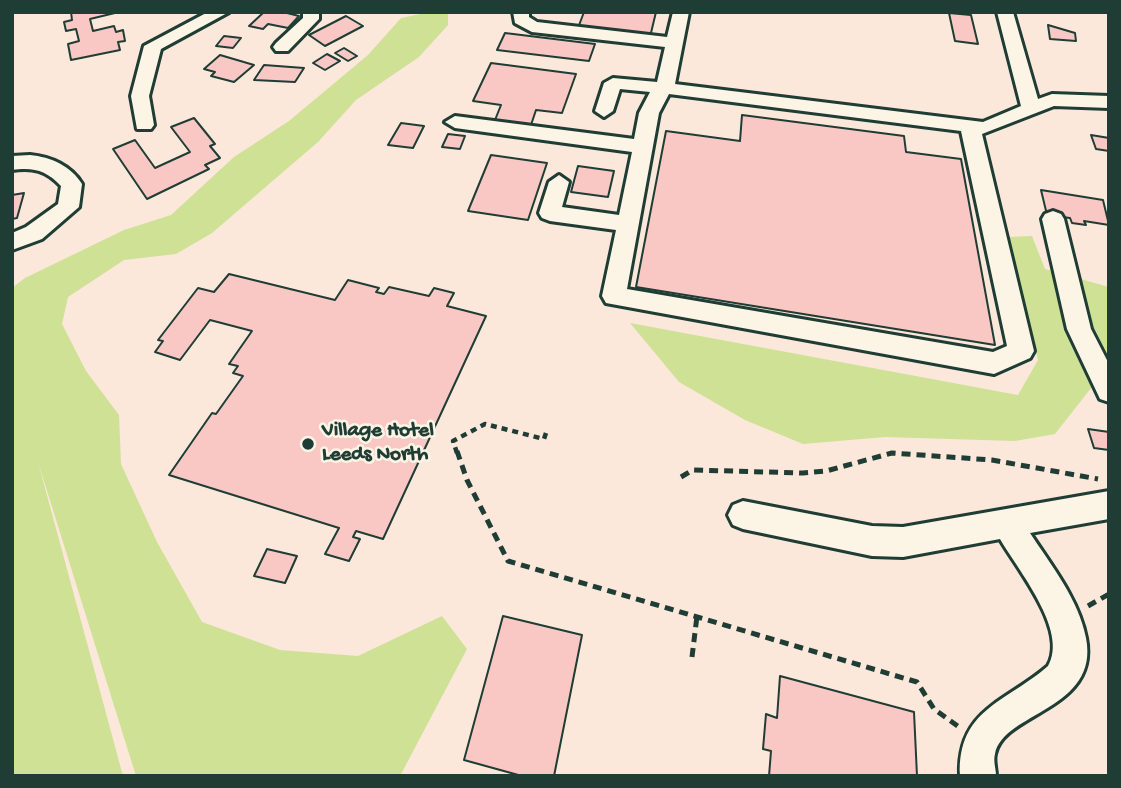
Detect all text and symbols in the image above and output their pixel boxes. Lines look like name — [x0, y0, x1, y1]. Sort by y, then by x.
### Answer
place label: Village Hotel Leeds North — [322, 419, 434, 469]
marker: Village Hotel Leeds North — [300, 436, 316, 452]

